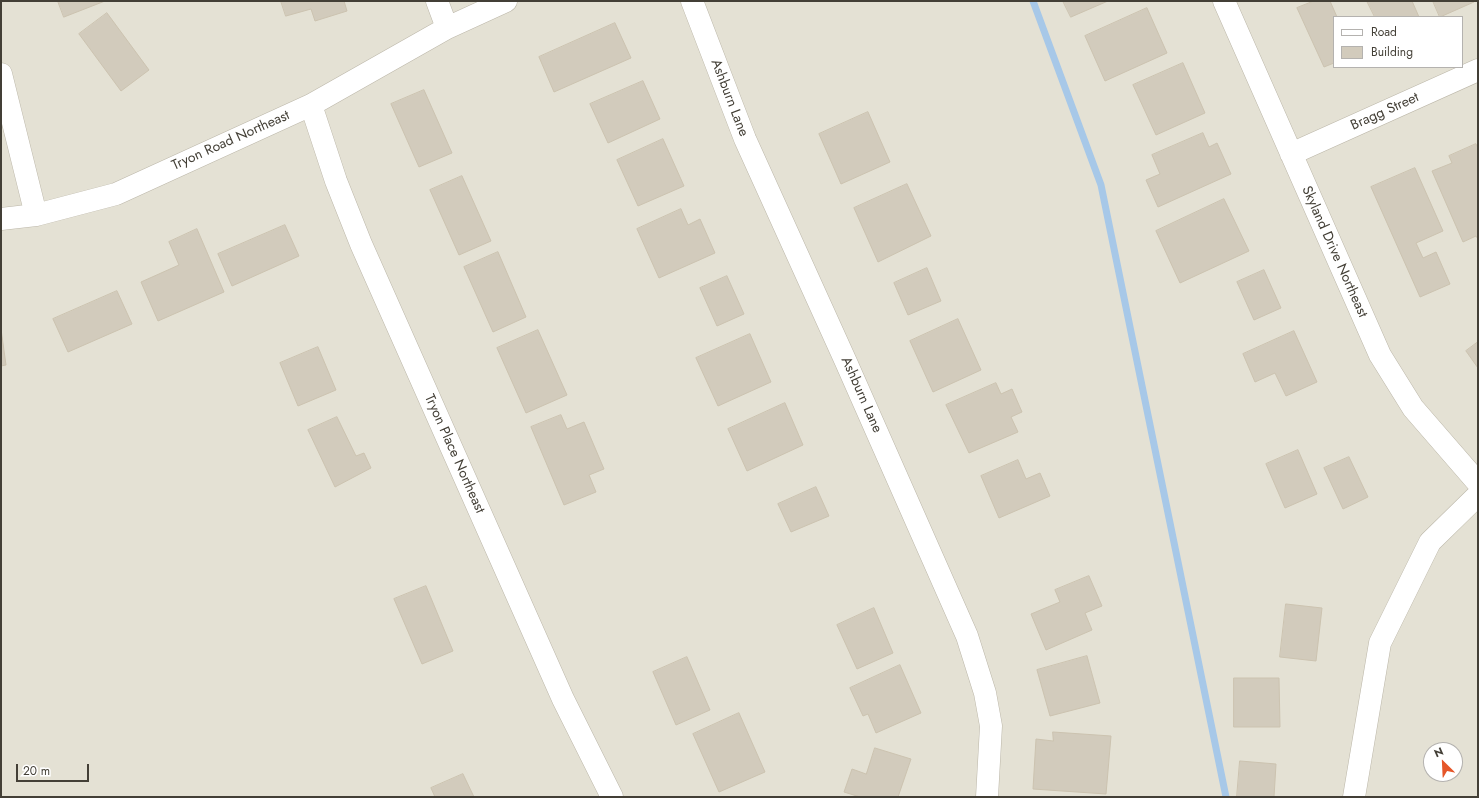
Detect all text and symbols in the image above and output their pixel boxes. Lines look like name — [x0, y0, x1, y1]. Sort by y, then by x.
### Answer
legend — [1333, 16, 1463, 68]
text: Road — [1371, 23, 1397, 41]
text: Building — [1371, 43, 1413, 61]
street label: Ashburn Lane — [707, 57, 751, 139]
street label: Bragg Street — [1348, 89, 1422, 135]
street label: Tryon Road Northeast — [170, 107, 292, 175]
street label: Skyland Drive Northeast — [1297, 184, 1371, 320]
street label: Ashburn Lane — [837, 354, 885, 436]
street label: Tryon Place Northeast — [420, 392, 488, 516]
north arrow — [1423, 742, 1463, 782]
text: N — [1431, 743, 1446, 761]
scale bar — [18, 756, 91, 782]
text: 20 m — [23, 762, 50, 780]

